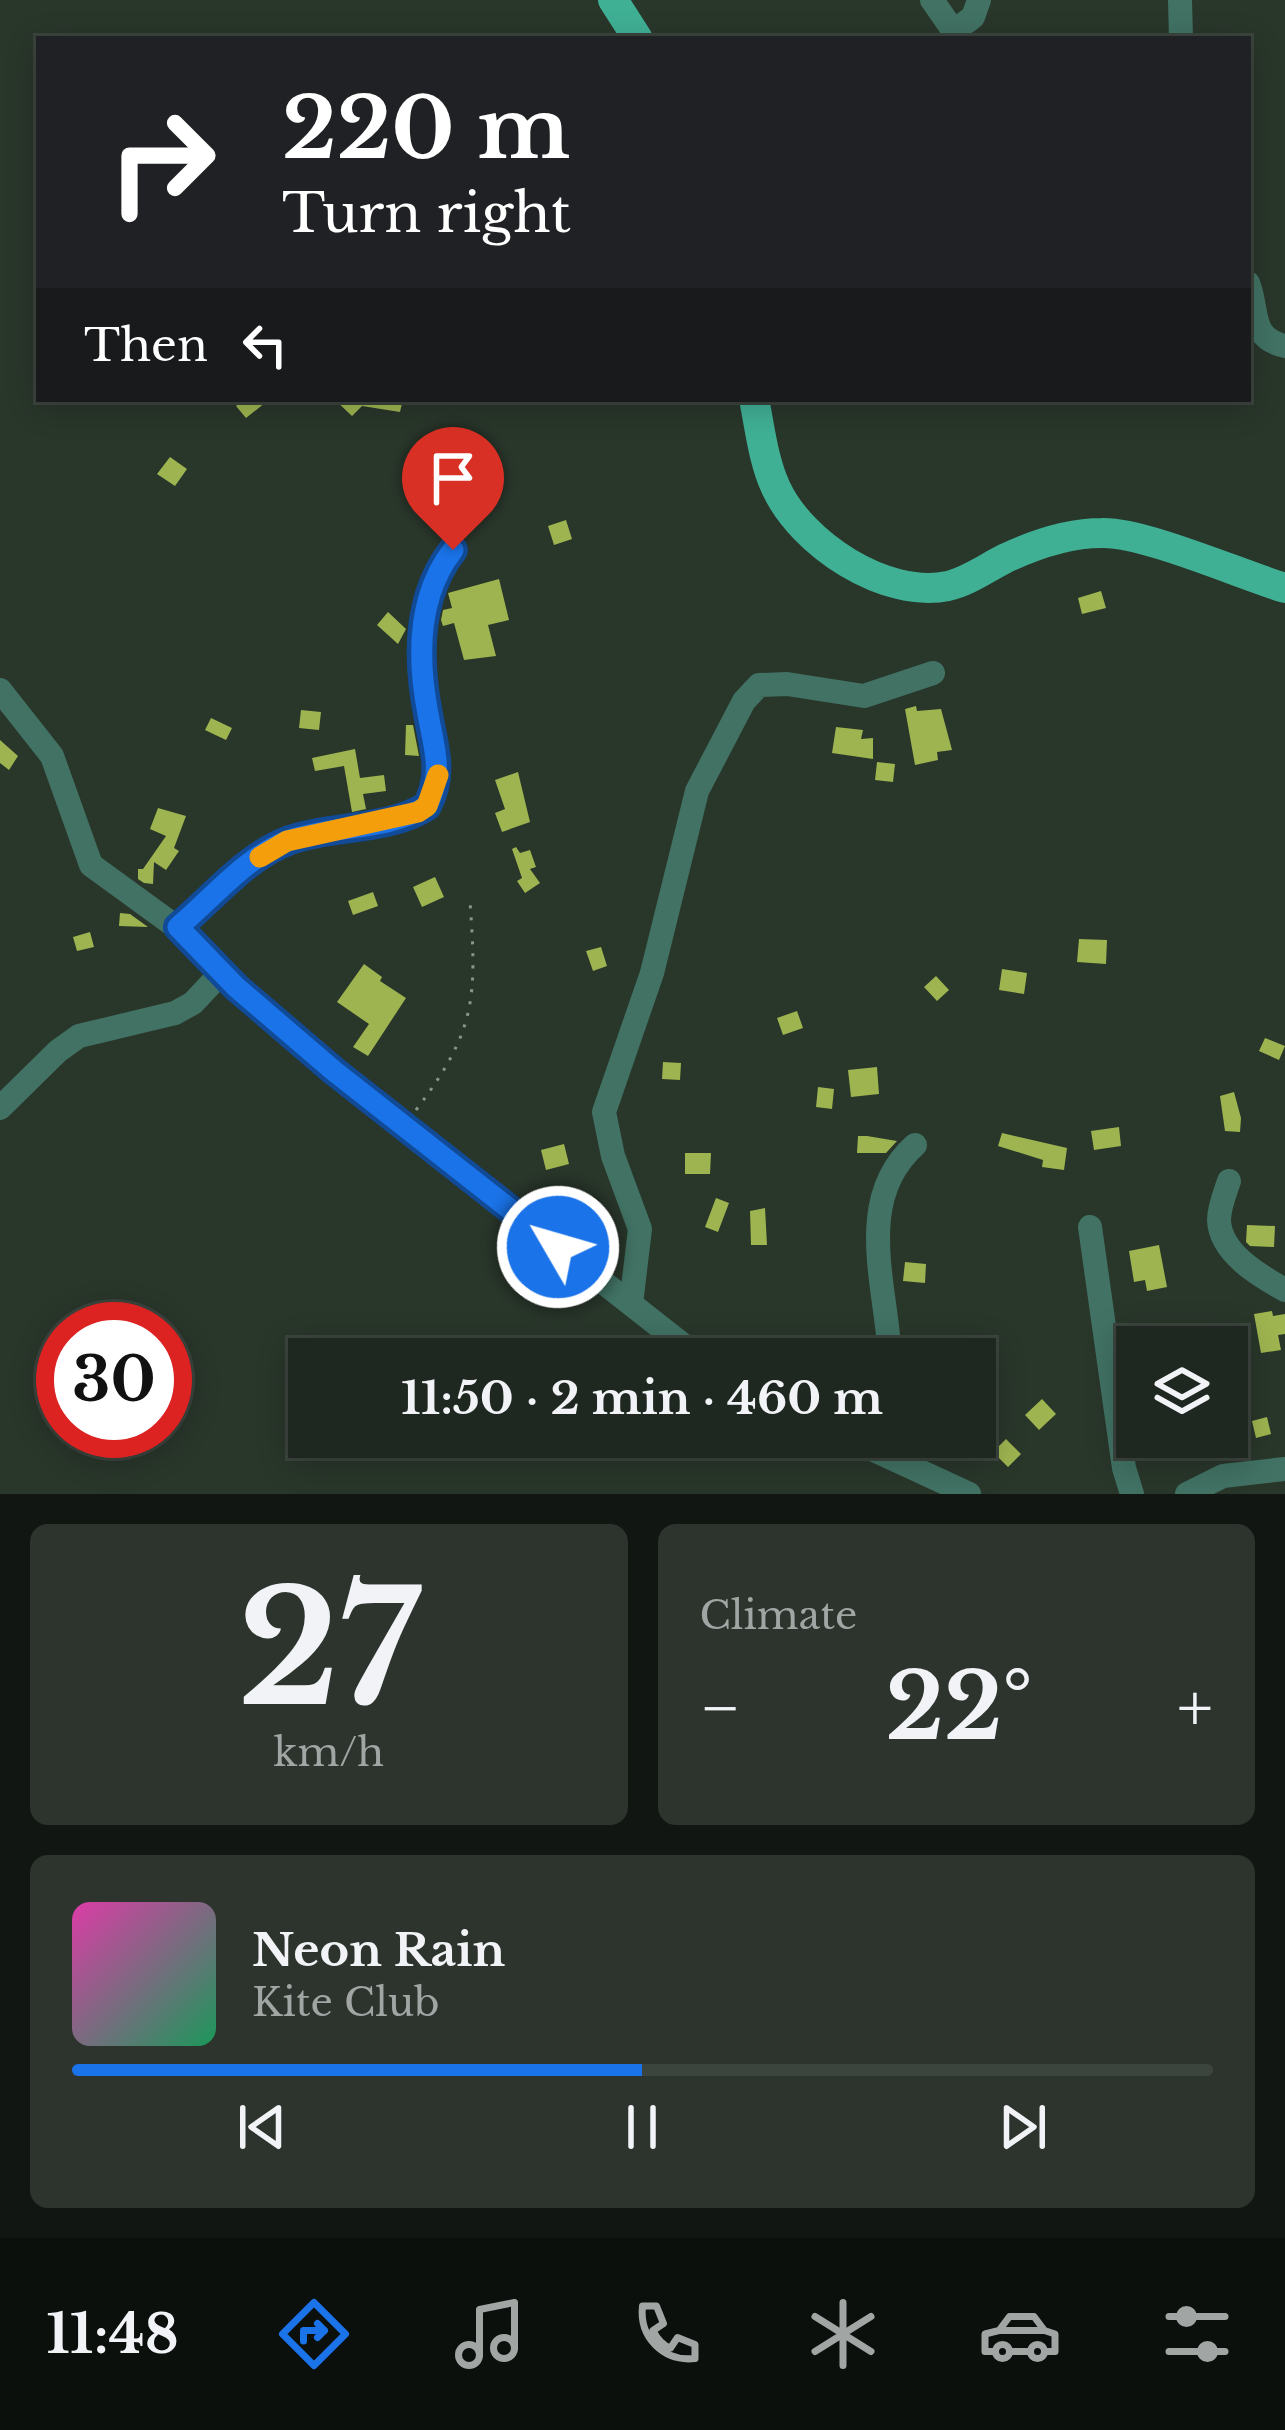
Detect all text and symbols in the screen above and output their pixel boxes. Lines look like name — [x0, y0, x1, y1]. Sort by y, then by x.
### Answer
text: 220 m — [282, 77, 570, 181]
icon: right — [84, 84, 240, 240]
text: Turn right — [282, 180, 571, 247]
icon: left — [232, 312, 298, 378]
text: Then — [84, 317, 208, 373]
pin — [402, 427, 504, 550]
icon: arrive — [420, 445, 486, 511]
position arrow — [495, 1184, 621, 1310]
speed limit sign: 30 — [36, 1302, 192, 1458]
map controls — [1116, 1326, 1248, 1458]
button: layers — [1116, 1326, 1248, 1458]
text: 11:50 · 2 min · 460 m — [401, 1370, 883, 1426]
text: 27 — [238, 1553, 420, 1746]
text: Climate — [700, 1591, 857, 1640]
text: 22° — [885, 1652, 1033, 1763]
text: − — [700, 1667, 741, 1749]
text: + — [1177, 1667, 1213, 1749]
text: km/h — [273, 1728, 384, 1777]
text: Neon Rain — [252, 1922, 505, 1978]
text: Kite Club — [252, 1978, 440, 2027]
icon: previous — [229, 2094, 295, 2160]
icon: pause — [609, 2094, 675, 2160]
icon: next — [990, 2094, 1056, 2160]
icon: directions — [272, 2292, 356, 2376]
icon: music — [448, 2292, 532, 2376]
icon: phone — [625, 2292, 709, 2376]
icon: climate — [801, 2292, 885, 2376]
icon: car — [978, 2292, 1062, 2376]
icon: filters — [1155, 2292, 1239, 2376]
text: 11:48 — [46, 2301, 179, 2368]

